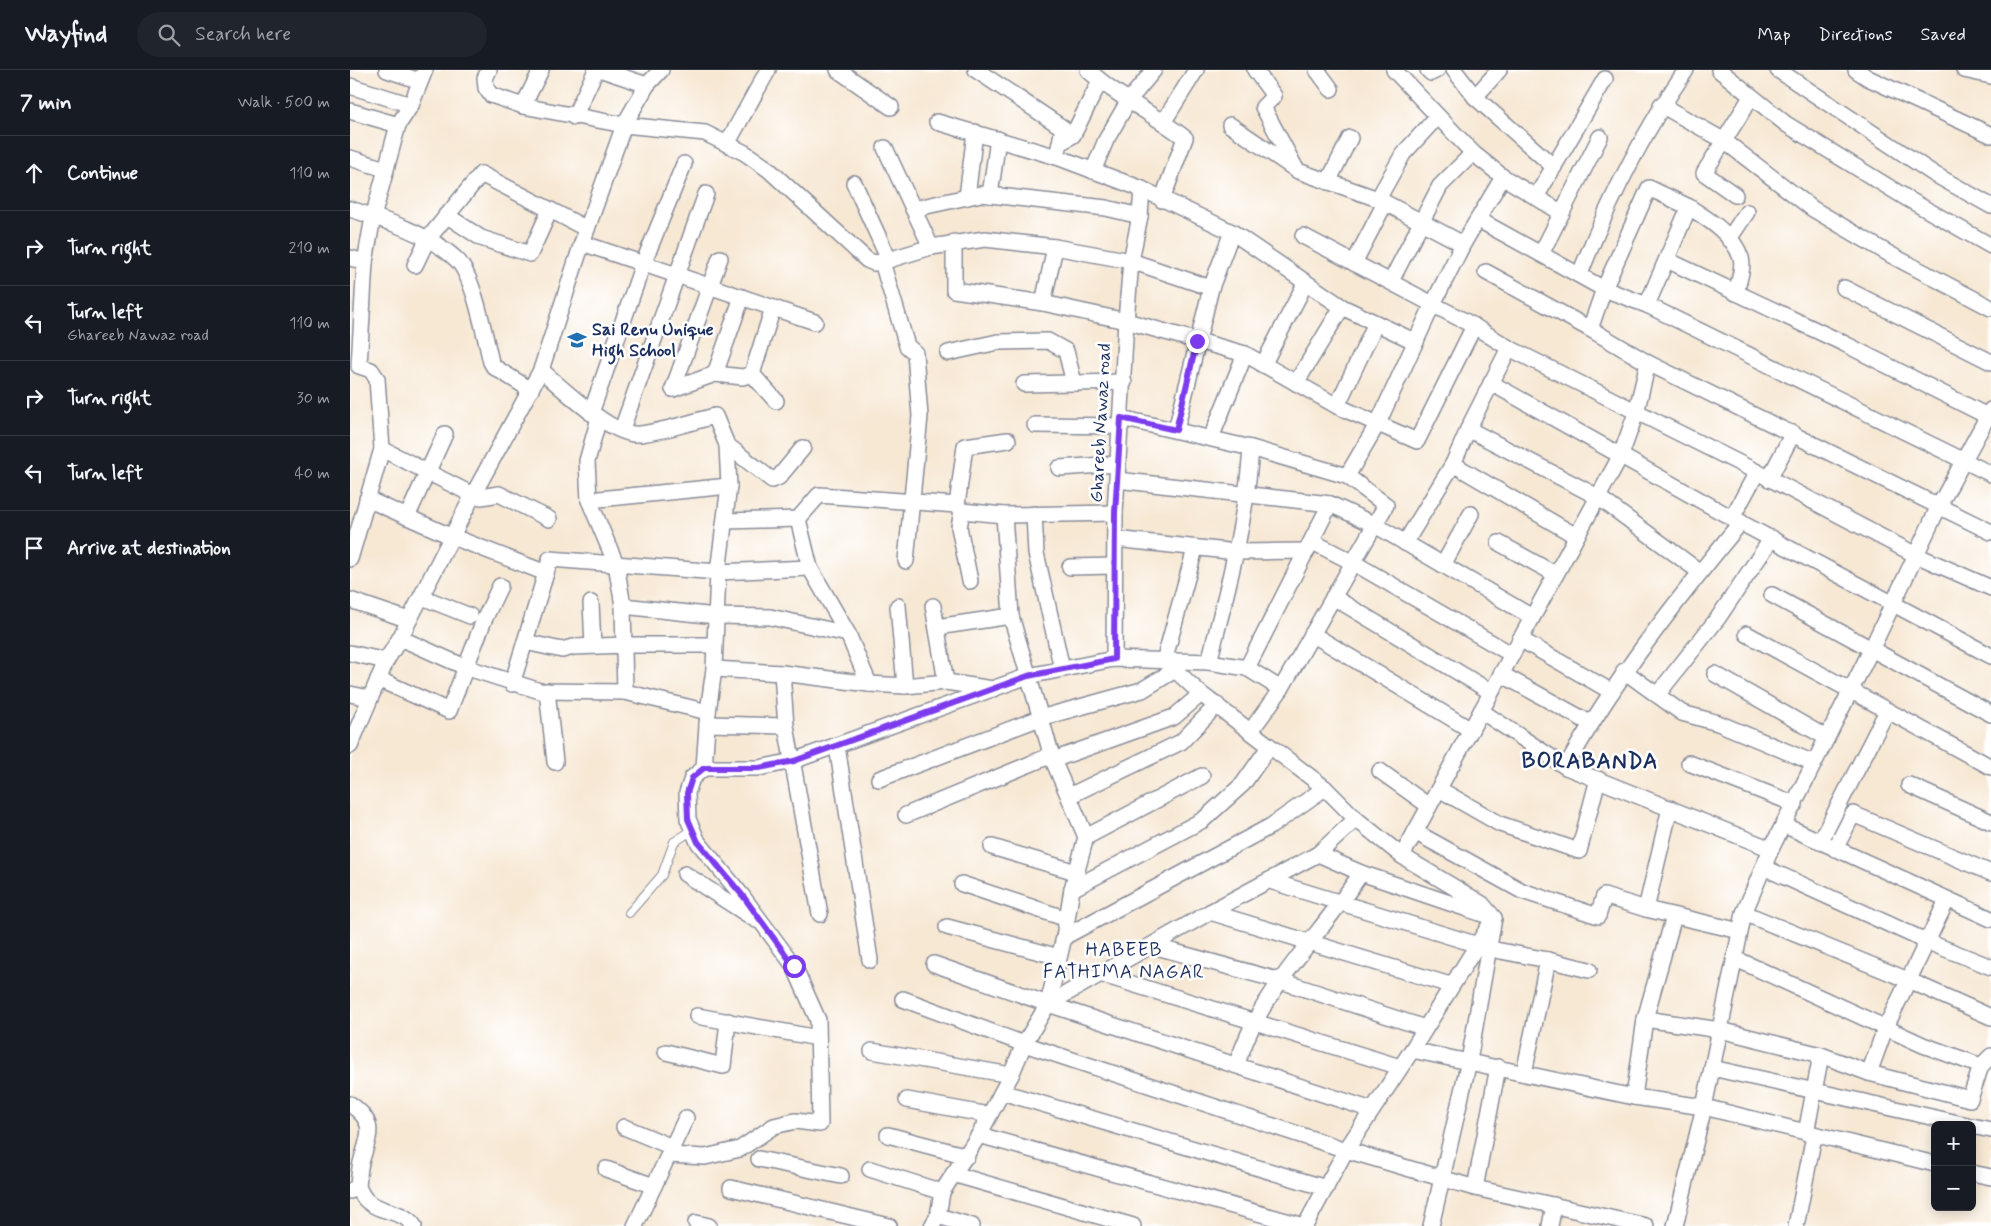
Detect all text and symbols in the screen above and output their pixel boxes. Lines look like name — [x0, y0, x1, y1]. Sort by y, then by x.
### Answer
search box — [137, 12, 487, 57]
text: Wayfind — [25, 19, 107, 50]
icon: search — [155, 21, 183, 49]
text: Search here — [195, 22, 291, 47]
text: Map — [1758, 23, 1791, 47]
text: Directions — [1819, 23, 1893, 47]
text: Saved — [1921, 23, 1966, 47]
text: 7 min — [20, 89, 72, 117]
text: Walk · 500 m — [238, 92, 330, 113]
icon: ahead — [20, 159, 48, 187]
text: Continue — [67, 161, 138, 186]
text: 110 m — [289, 163, 330, 184]
icon: right — [20, 234, 48, 262]
text: Turn right — [67, 236, 151, 261]
text: 210 m — [289, 238, 330, 259]
text: Turn left — [67, 300, 143, 325]
icon: left — [20, 309, 48, 337]
text: 110 m — [289, 313, 330, 334]
place label: Sai Renu Unique High School — [592, 318, 714, 365]
text: Ghareeb Nawaz road — [67, 325, 209, 346]
school or university icon: Sai Renu Unique High School — [566, 329, 588, 351]
route end — [1186, 330, 1209, 353]
street label: Ghareeb Nawaz road — [1085, 343, 1117, 503]
icon: right — [20, 384, 48, 412]
text: Turn right — [67, 386, 151, 411]
text: 30 m — [297, 388, 330, 409]
icon: left — [20, 459, 48, 487]
text: Turn left — [67, 461, 143, 486]
text: 40 m — [294, 463, 330, 484]
icon: arrive — [20, 534, 48, 562]
text: Arrive at destination — [67, 536, 231, 561]
district label: BORABANDA — [1522, 748, 1658, 776]
district label: HABEEB FATHIMA NAGAR — [1043, 938, 1205, 985]
route start — [783, 955, 806, 978]
map controls — [1931, 1121, 1976, 1211]
button: + — [1931, 1121, 1976, 1166]
button: − — [1931, 1166, 1976, 1211]

